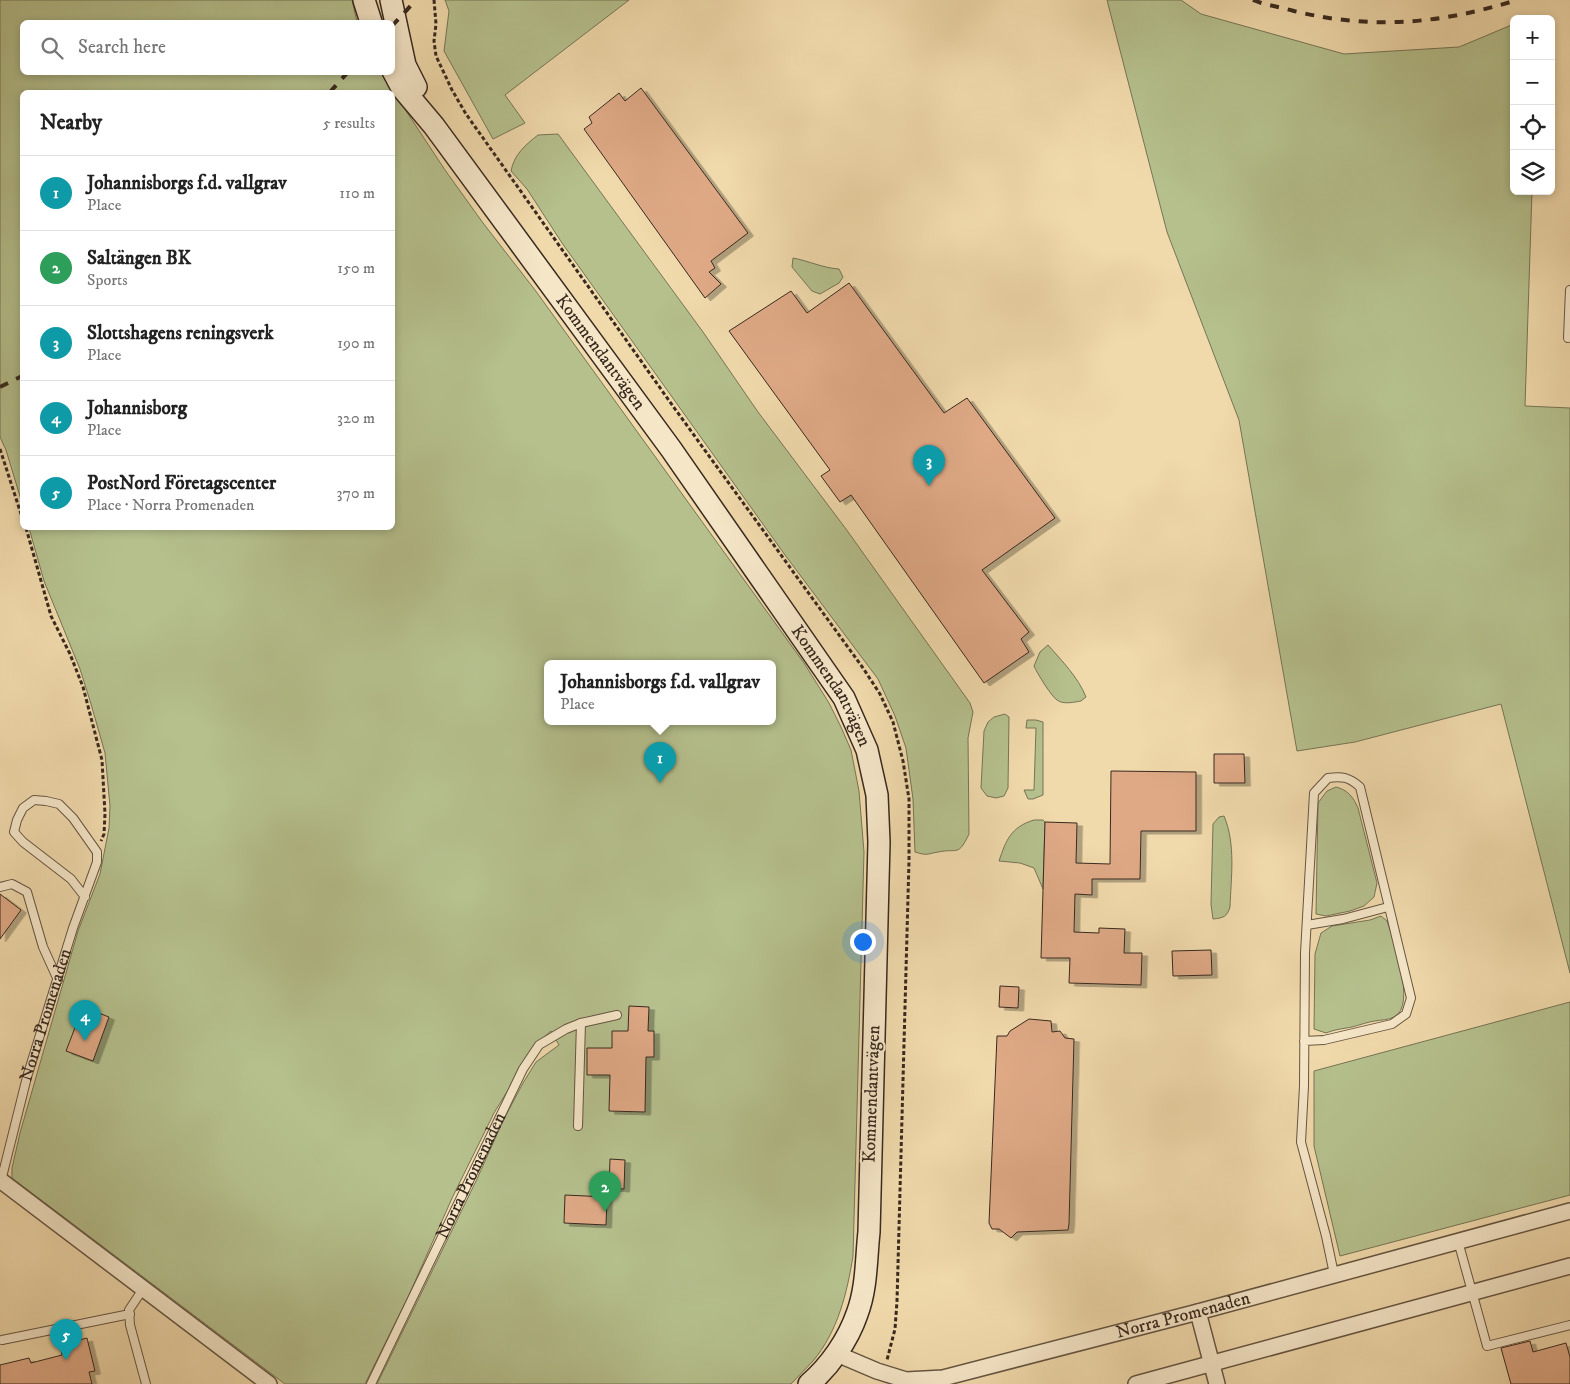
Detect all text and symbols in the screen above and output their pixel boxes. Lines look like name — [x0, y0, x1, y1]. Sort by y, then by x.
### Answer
map controls — [1510, 15, 1555, 195]
button: + — [1510, 15, 1555, 60]
search box — [20, 20, 395, 75]
icon: search — [38, 34, 66, 62]
text: Search here — [78, 36, 166, 59]
button: − — [1510, 60, 1555, 105]
button: locate — [1510, 105, 1555, 150]
text: Nearby — [40, 110, 102, 136]
text: 5 results — [323, 113, 375, 133]
button: layers — [1510, 150, 1555, 195]
text: Johannisborgs f.d. vallgrav — [87, 172, 287, 195]
text: 1 — [53, 183, 59, 203]
text: 110 m — [339, 183, 375, 203]
text: Place — [87, 195, 121, 215]
text: Saltängen BK — [87, 247, 191, 270]
text: 2 — [52, 258, 60, 278]
text: 150 m — [337, 258, 375, 278]
text: Sports — [87, 270, 128, 290]
street label: Kommendantvägen — [550, 290, 650, 415]
text: Slottshagens reningsverk — [87, 322, 274, 345]
text: 3 — [53, 333, 59, 353]
text: 190 m — [337, 333, 375, 353]
text: Place — [87, 345, 121, 365]
text: Johannisborg — [87, 397, 187, 420]
text: 4 — [51, 408, 61, 428]
text: 320 m — [337, 408, 375, 428]
text: Place — [87, 420, 121, 440]
pin: 3 — [913, 445, 945, 486]
text: PostNord Företagscenter — [87, 472, 276, 495]
text: 5 — [52, 483, 60, 503]
text: 370 m — [337, 483, 375, 503]
text: Place · Norra Promenaden — [87, 495, 254, 515]
street label: Kommendantvägen — [786, 621, 875, 751]
popup — [544, 660, 776, 725]
text: Johannisborgs f.d. vallgrav — [560, 671, 760, 694]
text: Place — [560, 694, 595, 714]
pin: 1 — [644, 742, 676, 783]
your location — [850, 929, 876, 955]
street label: Norra Promenaden — [15, 945, 77, 1084]
pin: 4 — [69, 1000, 101, 1041]
street label: Kommendantvägen — [859, 1024, 885, 1163]
street label: Norra Promenaden — [432, 1109, 511, 1243]
pin: 2 — [589, 1171, 621, 1212]
street label: Norra Promenaden — [1114, 1287, 1253, 1344]
pin: 5 — [50, 1319, 82, 1360]

